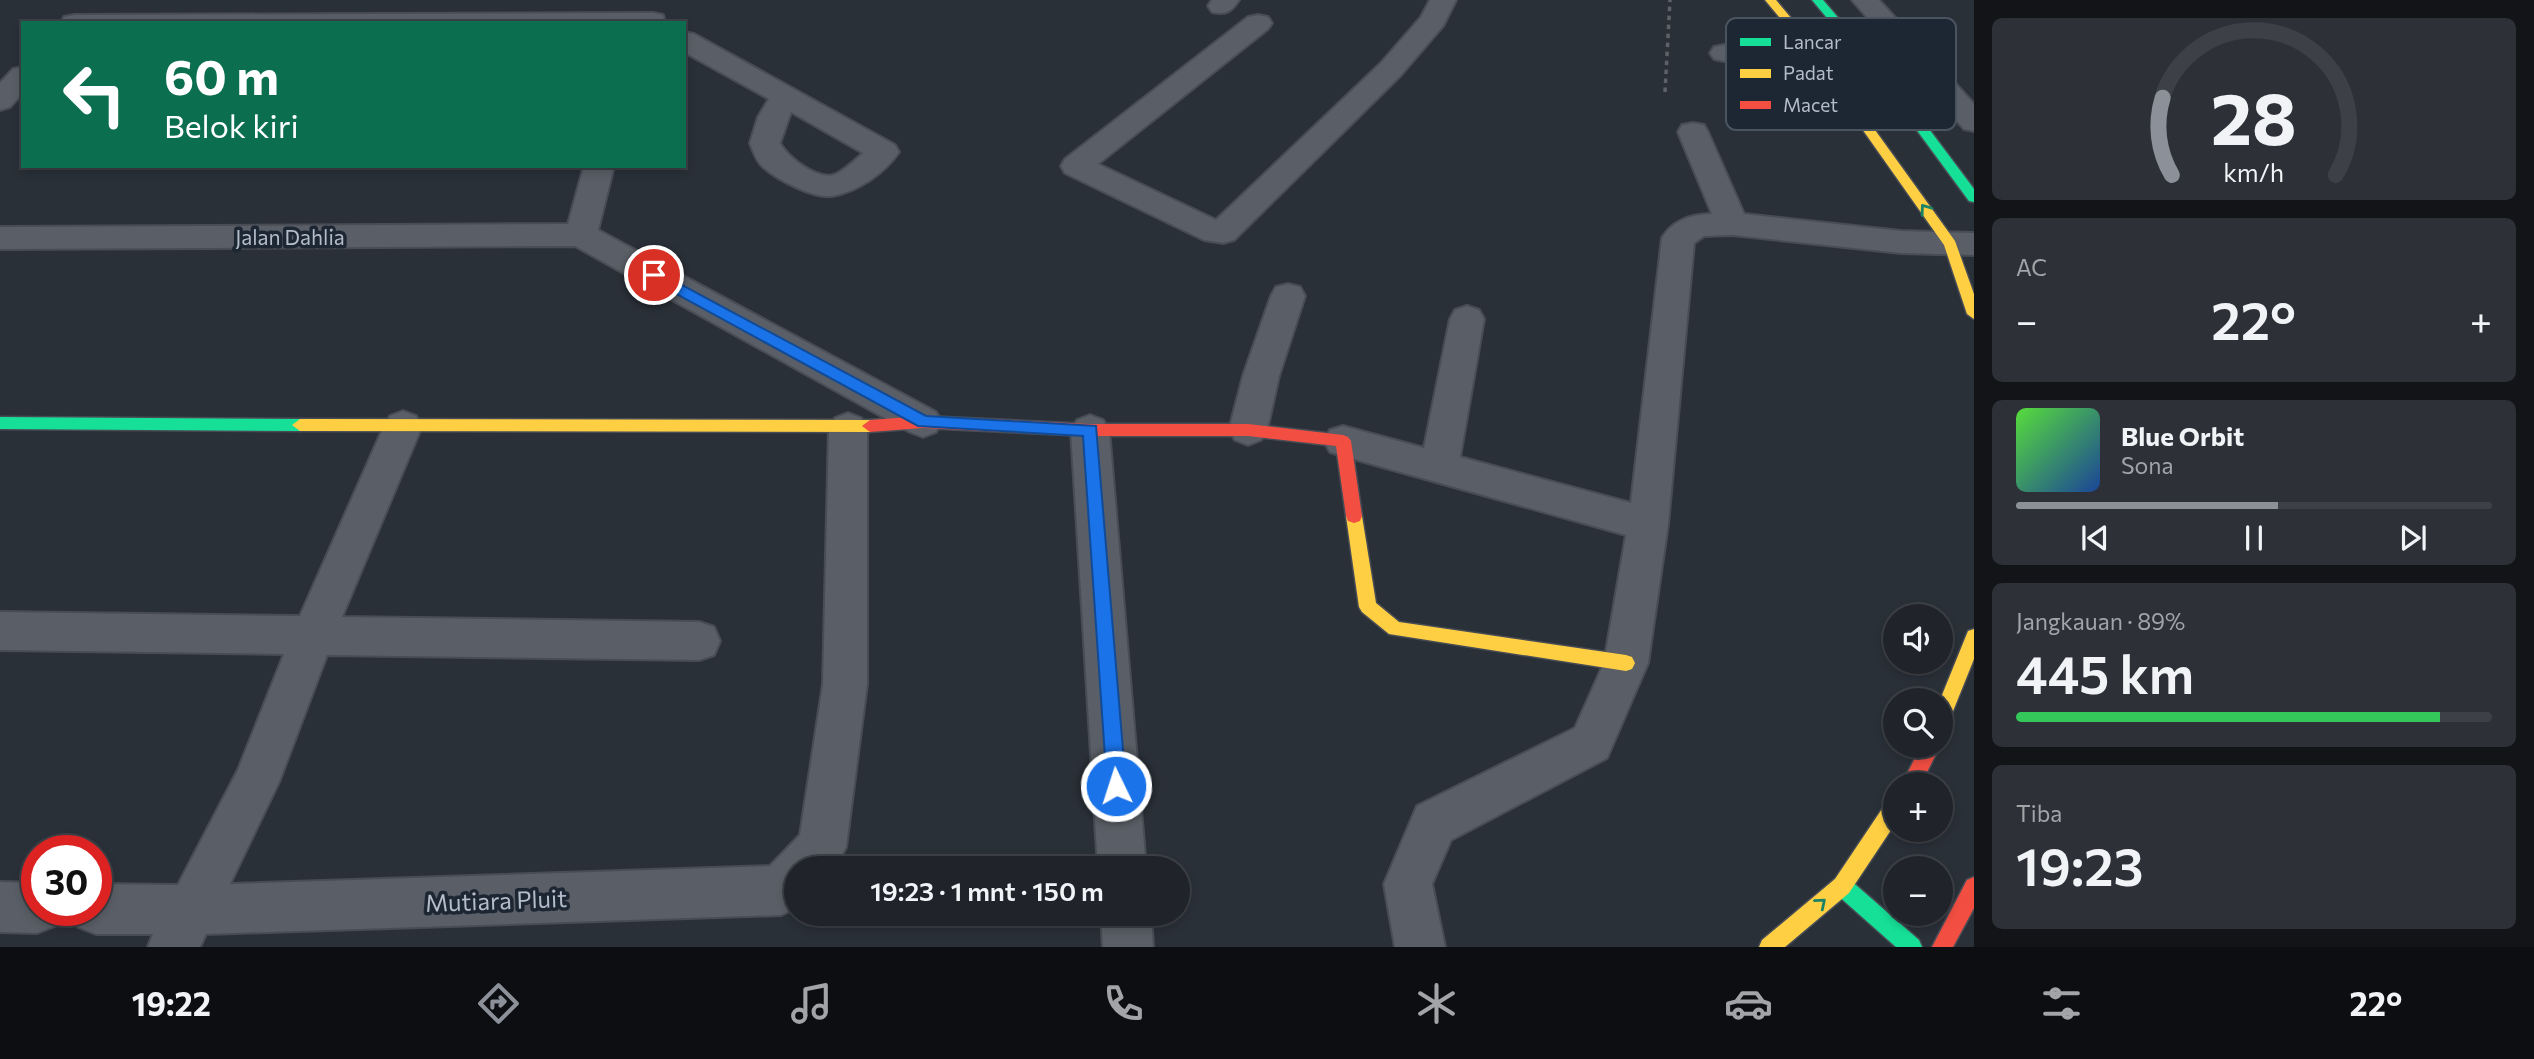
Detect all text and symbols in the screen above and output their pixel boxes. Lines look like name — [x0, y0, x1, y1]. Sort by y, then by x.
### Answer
legend — [1726, 18, 1956, 130]
text: Lancar — [1783, 30, 1842, 53]
text: 60 m — [164, 45, 279, 105]
icon: left — [49, 49, 140, 140]
text: Padat — [1783, 61, 1834, 84]
text: 28 — [2211, 71, 2297, 160]
text: Macet — [1783, 93, 1838, 116]
text: Belok kiri — [164, 105, 299, 145]
text: km/h — [2224, 157, 2284, 187]
one-way arrow — [1921, 204, 1933, 217]
street label: Jalan Dahlia — [235, 224, 345, 249]
pin — [624, 245, 684, 305]
text: AC — [2016, 253, 2047, 281]
icon: arrive — [635, 256, 673, 294]
text: 22° — [2211, 287, 2296, 351]
text: − — [2016, 296, 2038, 343]
text: + — [2470, 296, 2492, 343]
text: Blue Orbit — [2121, 420, 2244, 451]
text: Sona — [2121, 451, 2173, 479]
icon: previous — [2076, 519, 2114, 557]
icon: pause — [2235, 519, 2273, 557]
icon: next — [2394, 519, 2432, 557]
map controls — [1883, 604, 1953, 926]
button: sound — [1883, 604, 1953, 674]
text: Jangkauan · 89% — [2016, 607, 2185, 635]
text: 445 km — [2016, 641, 2194, 705]
button: search — [1883, 688, 1953, 758]
position arrow — [1079, 749, 1153, 823]
button: + — [1883, 772, 1953, 842]
text: Tiba — [2016, 799, 2062, 827]
text: 19:23 — [2016, 833, 2144, 897]
speed limit sign: 30 — [21, 835, 112, 926]
button: − — [1883, 856, 1953, 926]
text: 19:23 · 1 mnt · 150 m — [870, 875, 1104, 906]
street label: Mutiara Pluit — [425, 883, 568, 917]
one-way arrow — [1813, 899, 1826, 911]
icon: directions — [474, 979, 523, 1028]
icon: music — [787, 979, 836, 1028]
icon: phone — [1099, 979, 1148, 1028]
icon: climate — [1412, 979, 1461, 1028]
icon: car — [1724, 979, 1773, 1028]
icon: filters — [2037, 979, 2086, 1028]
text: 19:22 — [132, 983, 211, 1023]
text: 22° — [2349, 983, 2402, 1023]

